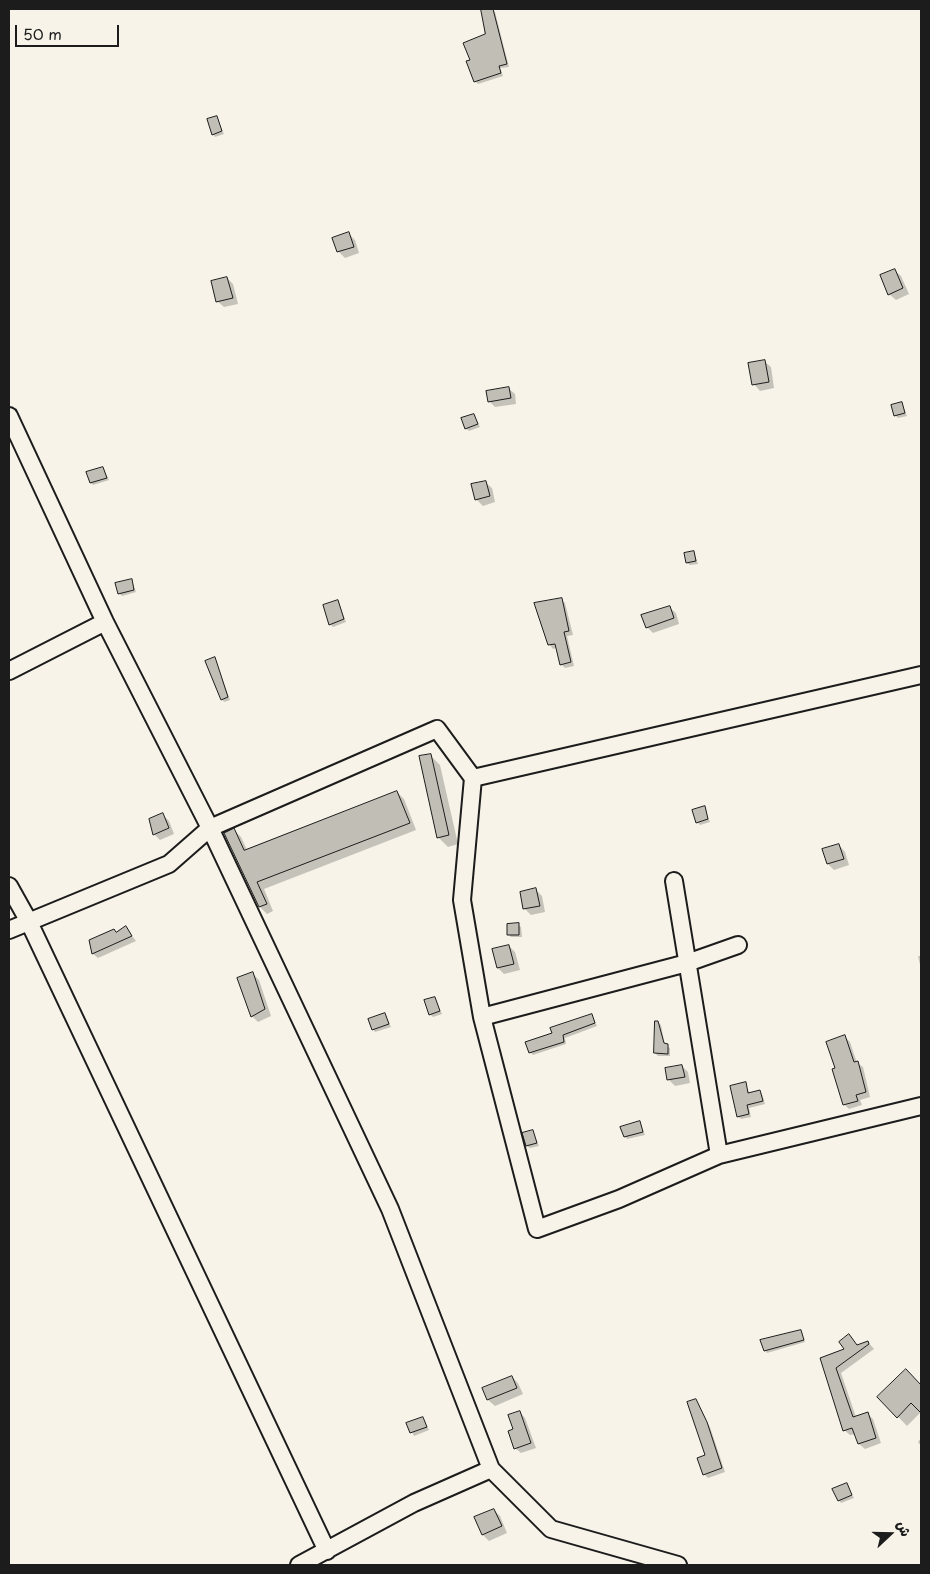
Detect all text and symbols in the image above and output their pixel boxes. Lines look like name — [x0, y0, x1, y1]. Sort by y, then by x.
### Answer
scale bar — [18, 15, 121, 47]
text: 50 m — [23, 22, 62, 45]
north arrow — [865, 1509, 915, 1559]
text: ش — [892, 1517, 917, 1539]

